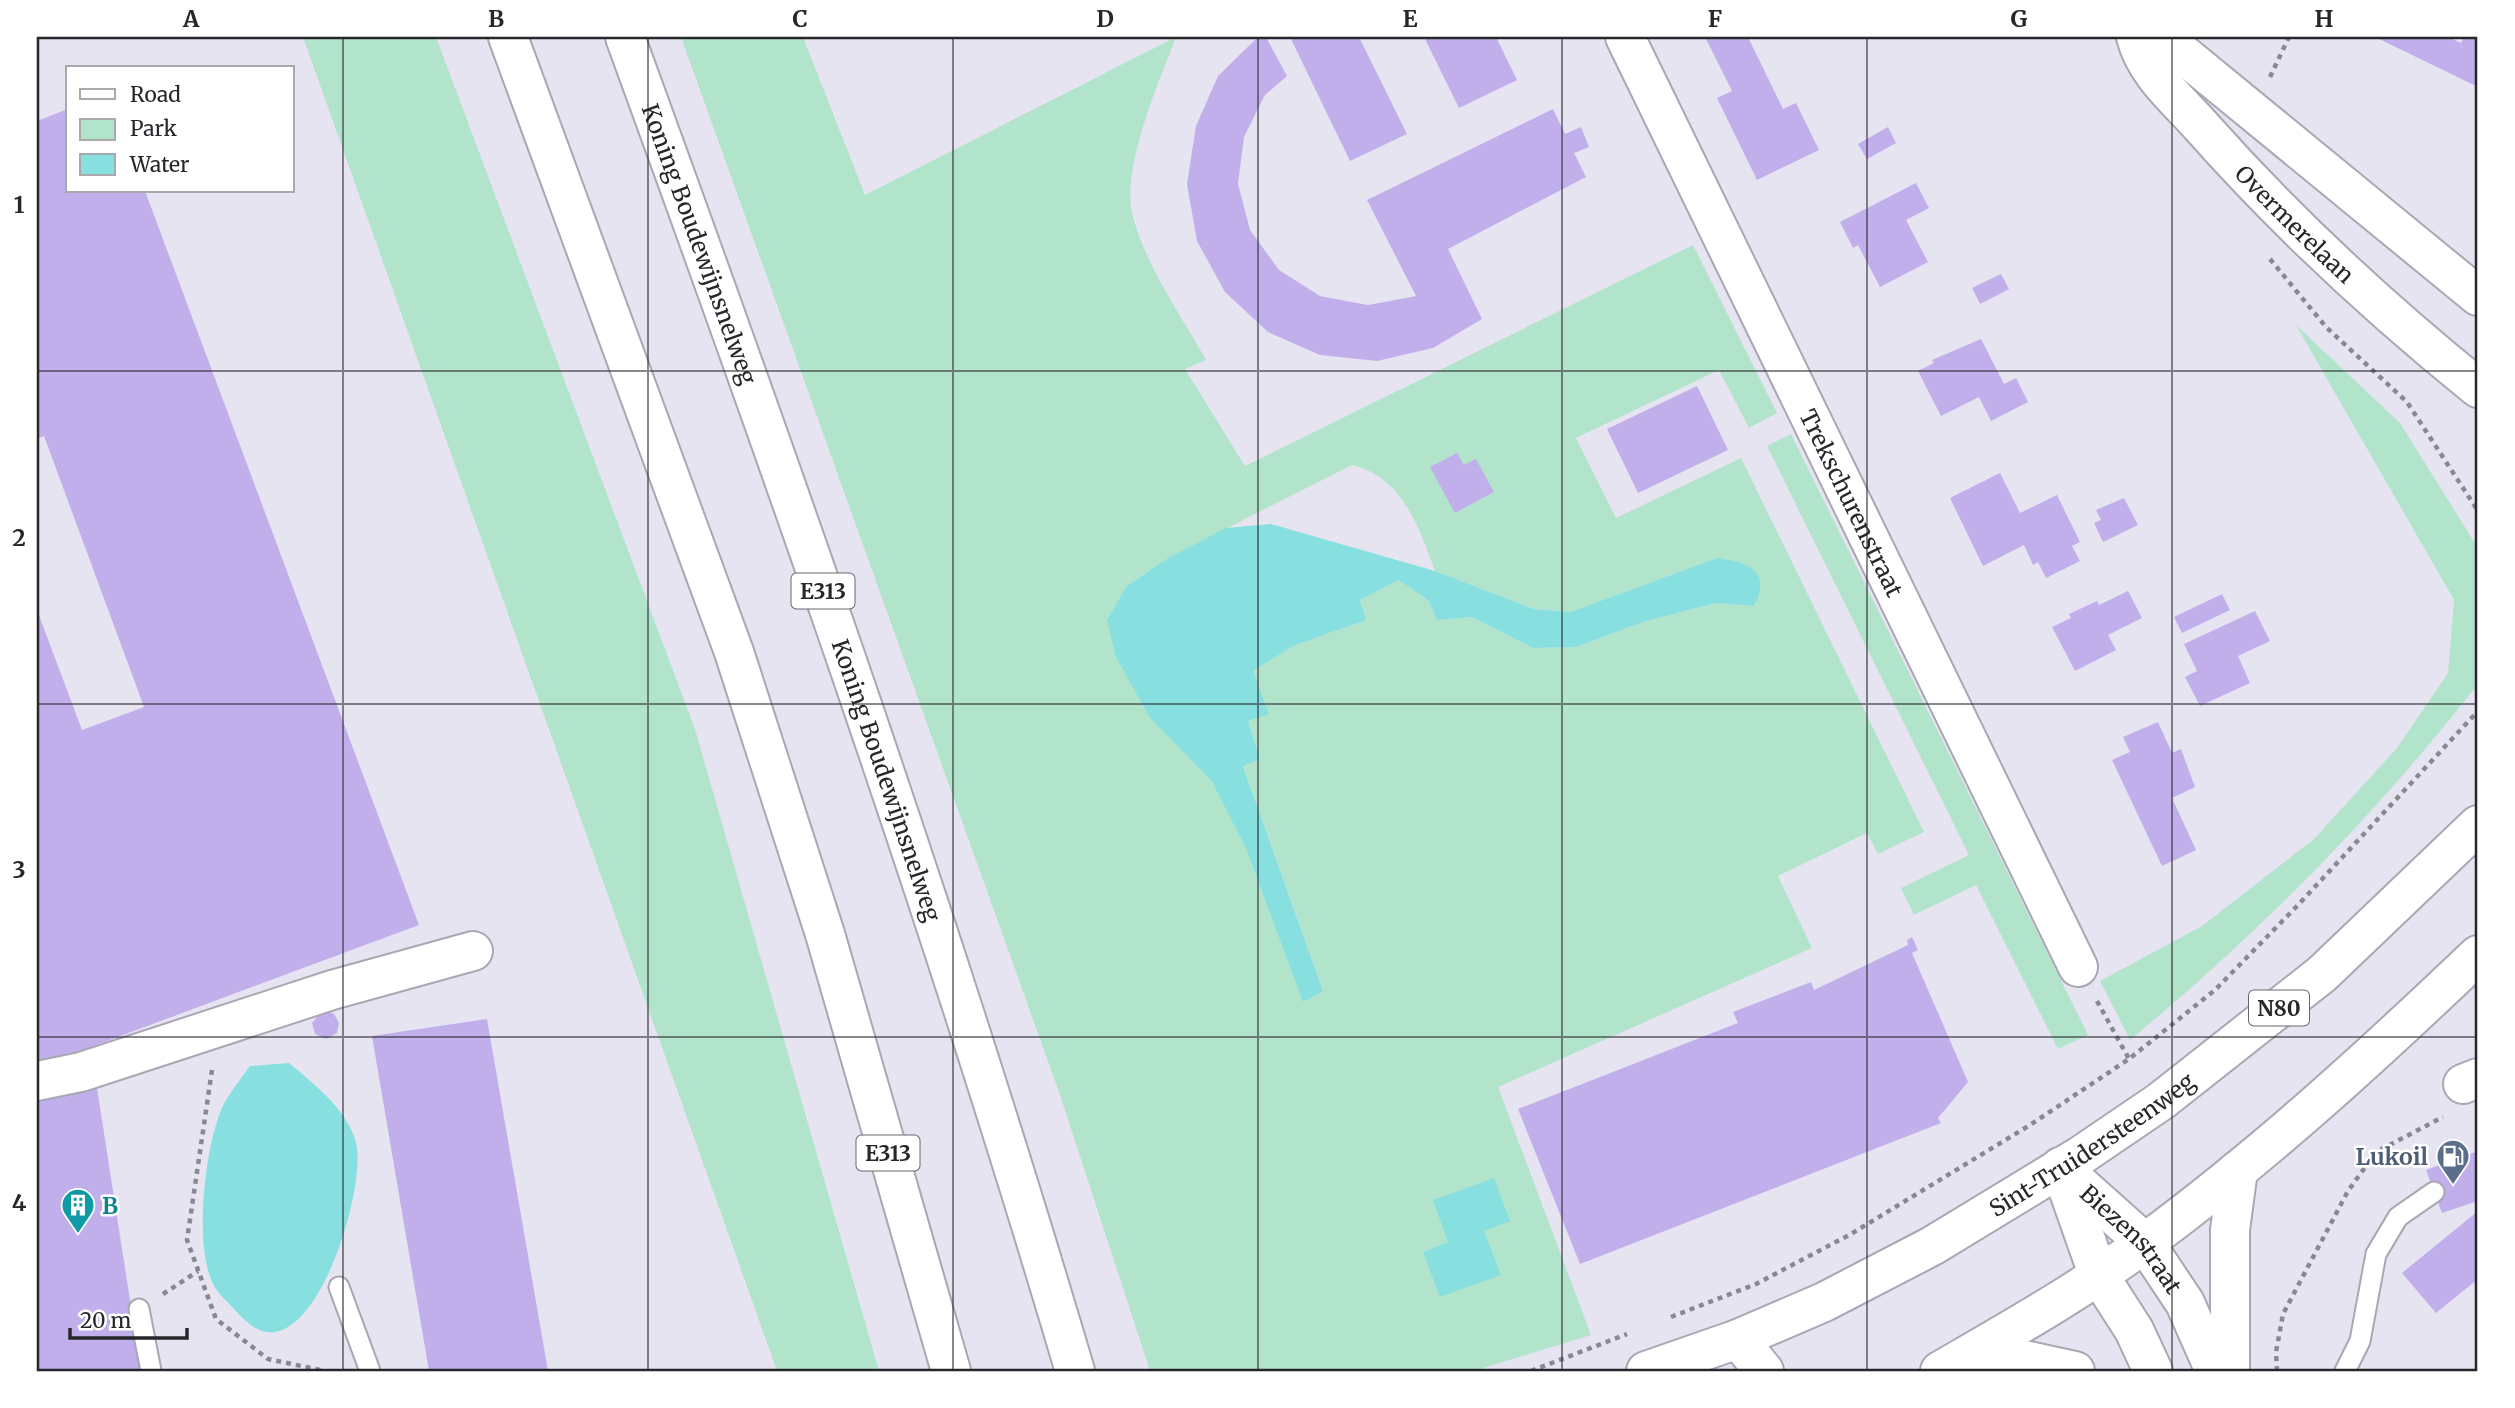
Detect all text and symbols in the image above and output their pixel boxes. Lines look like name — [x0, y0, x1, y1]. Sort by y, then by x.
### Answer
text: A — [182, 4, 200, 33]
text: B — [488, 4, 504, 33]
text: C — [792, 4, 808, 33]
text: D — [1096, 4, 1114, 33]
text: E — [1402, 4, 1418, 33]
text: F — [1708, 4, 1722, 33]
text: G — [2011, 4, 2028, 33]
text: H — [2315, 4, 2334, 33]
legend — [66, 66, 294, 192]
text: Road — [130, 81, 181, 108]
street label: Koning Boudewijnsnelweg — [636, 100, 764, 388]
text: Park — [130, 115, 177, 142]
text: Water — [129, 151, 189, 178]
street label: Overmerelaan — [2229, 159, 2361, 289]
text: 1 — [14, 190, 25, 219]
street label: Trekschurenstraat — [1794, 404, 1910, 601]
text: 2 — [12, 523, 26, 552]
road number: E313 — [792, 574, 854, 608]
street label: Koning Boudewijnsnelweg — [826, 635, 948, 925]
text: 3 — [12, 855, 26, 884]
road number: N80 — [2249, 990, 2309, 1026]
street label: Sint-Truidersteenweg — [1984, 1066, 2200, 1222]
road number: E313 — [856, 1136, 920, 1170]
fuel station icon: Lukoil — [2434, 1137, 2472, 1186]
place label: Lukoil — [2356, 1142, 2429, 1171]
street label: Biezenstraat — [2075, 1178, 2189, 1299]
building icon: B — [59, 1186, 97, 1235]
text: 4 — [12, 1188, 27, 1217]
place label: B — [102, 1191, 118, 1220]
scale bar — [70, 1296, 187, 1340]
text: 20 m — [80, 1307, 132, 1334]

